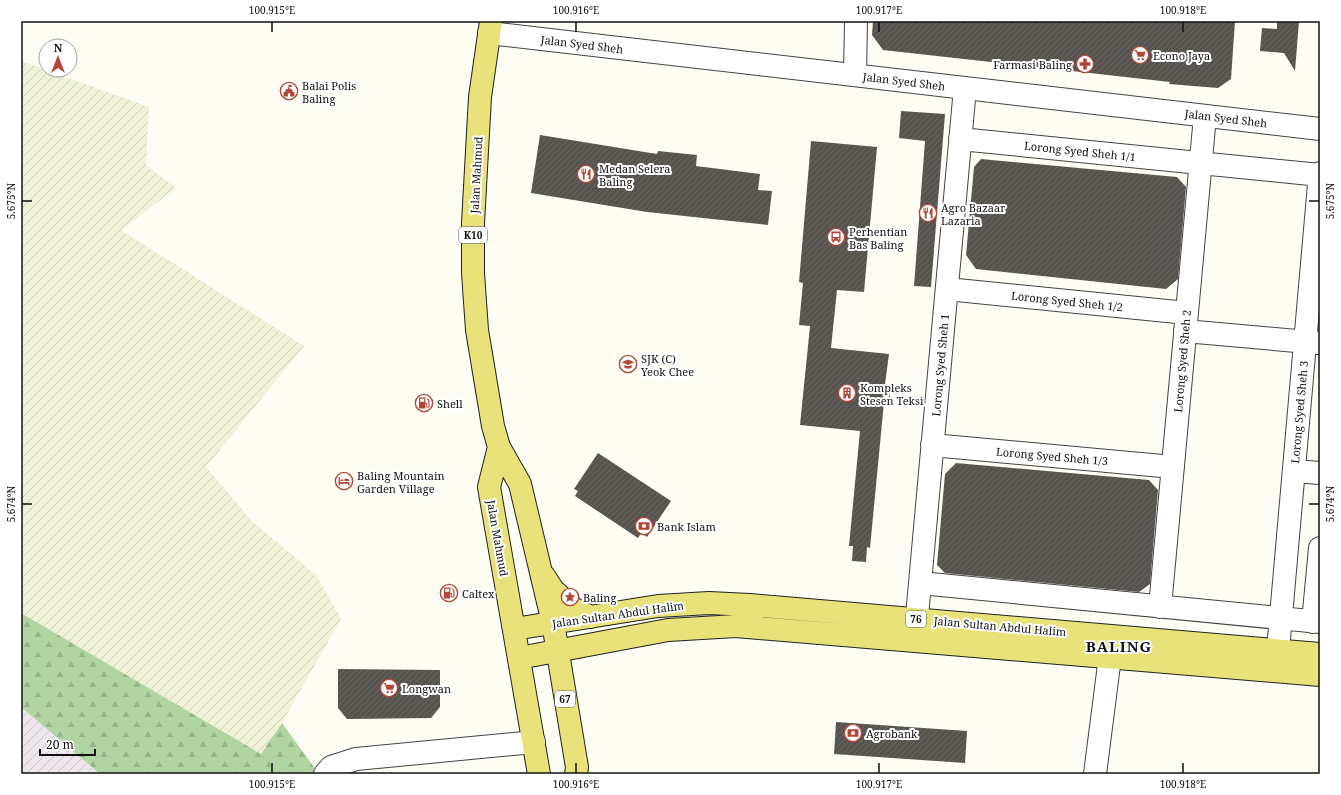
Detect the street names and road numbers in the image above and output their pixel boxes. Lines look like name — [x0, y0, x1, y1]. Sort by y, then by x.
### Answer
street label: Jalan Syed Sheh — [539, 31, 624, 57]
street label: Jalan Syed Sheh — [861, 68, 946, 94]
street label: Jalan Syed Sheh — [1183, 105, 1268, 131]
street label: Jalan Mahmud — [466, 136, 486, 215]
street label: Lorong Syed Sheh 1/1 — [1023, 138, 1137, 164]
road number: K10 — [459, 227, 487, 243]
street label: Lorong Syed Sheh 1/2 — [1010, 288, 1124, 314]
street label: Lorong Syed Sheh 2 — [1170, 309, 1194, 413]
street label: Lorong Syed Sheh 1 — [928, 313, 952, 417]
street label: Lorong Syed Sheh 3 — [1287, 360, 1311, 464]
street label: Lorong Syed Sheh 1/3 — [995, 444, 1109, 468]
street label: Jalan Mahmud — [484, 498, 512, 578]
street label: Jalan Sultan Abdul Halim — [550, 597, 685, 631]
road number: 76 — [906, 611, 926, 627]
street label: Jalan Sultan Abdul Halim — [932, 613, 1067, 639]
road number: 67 — [555, 691, 575, 707]

